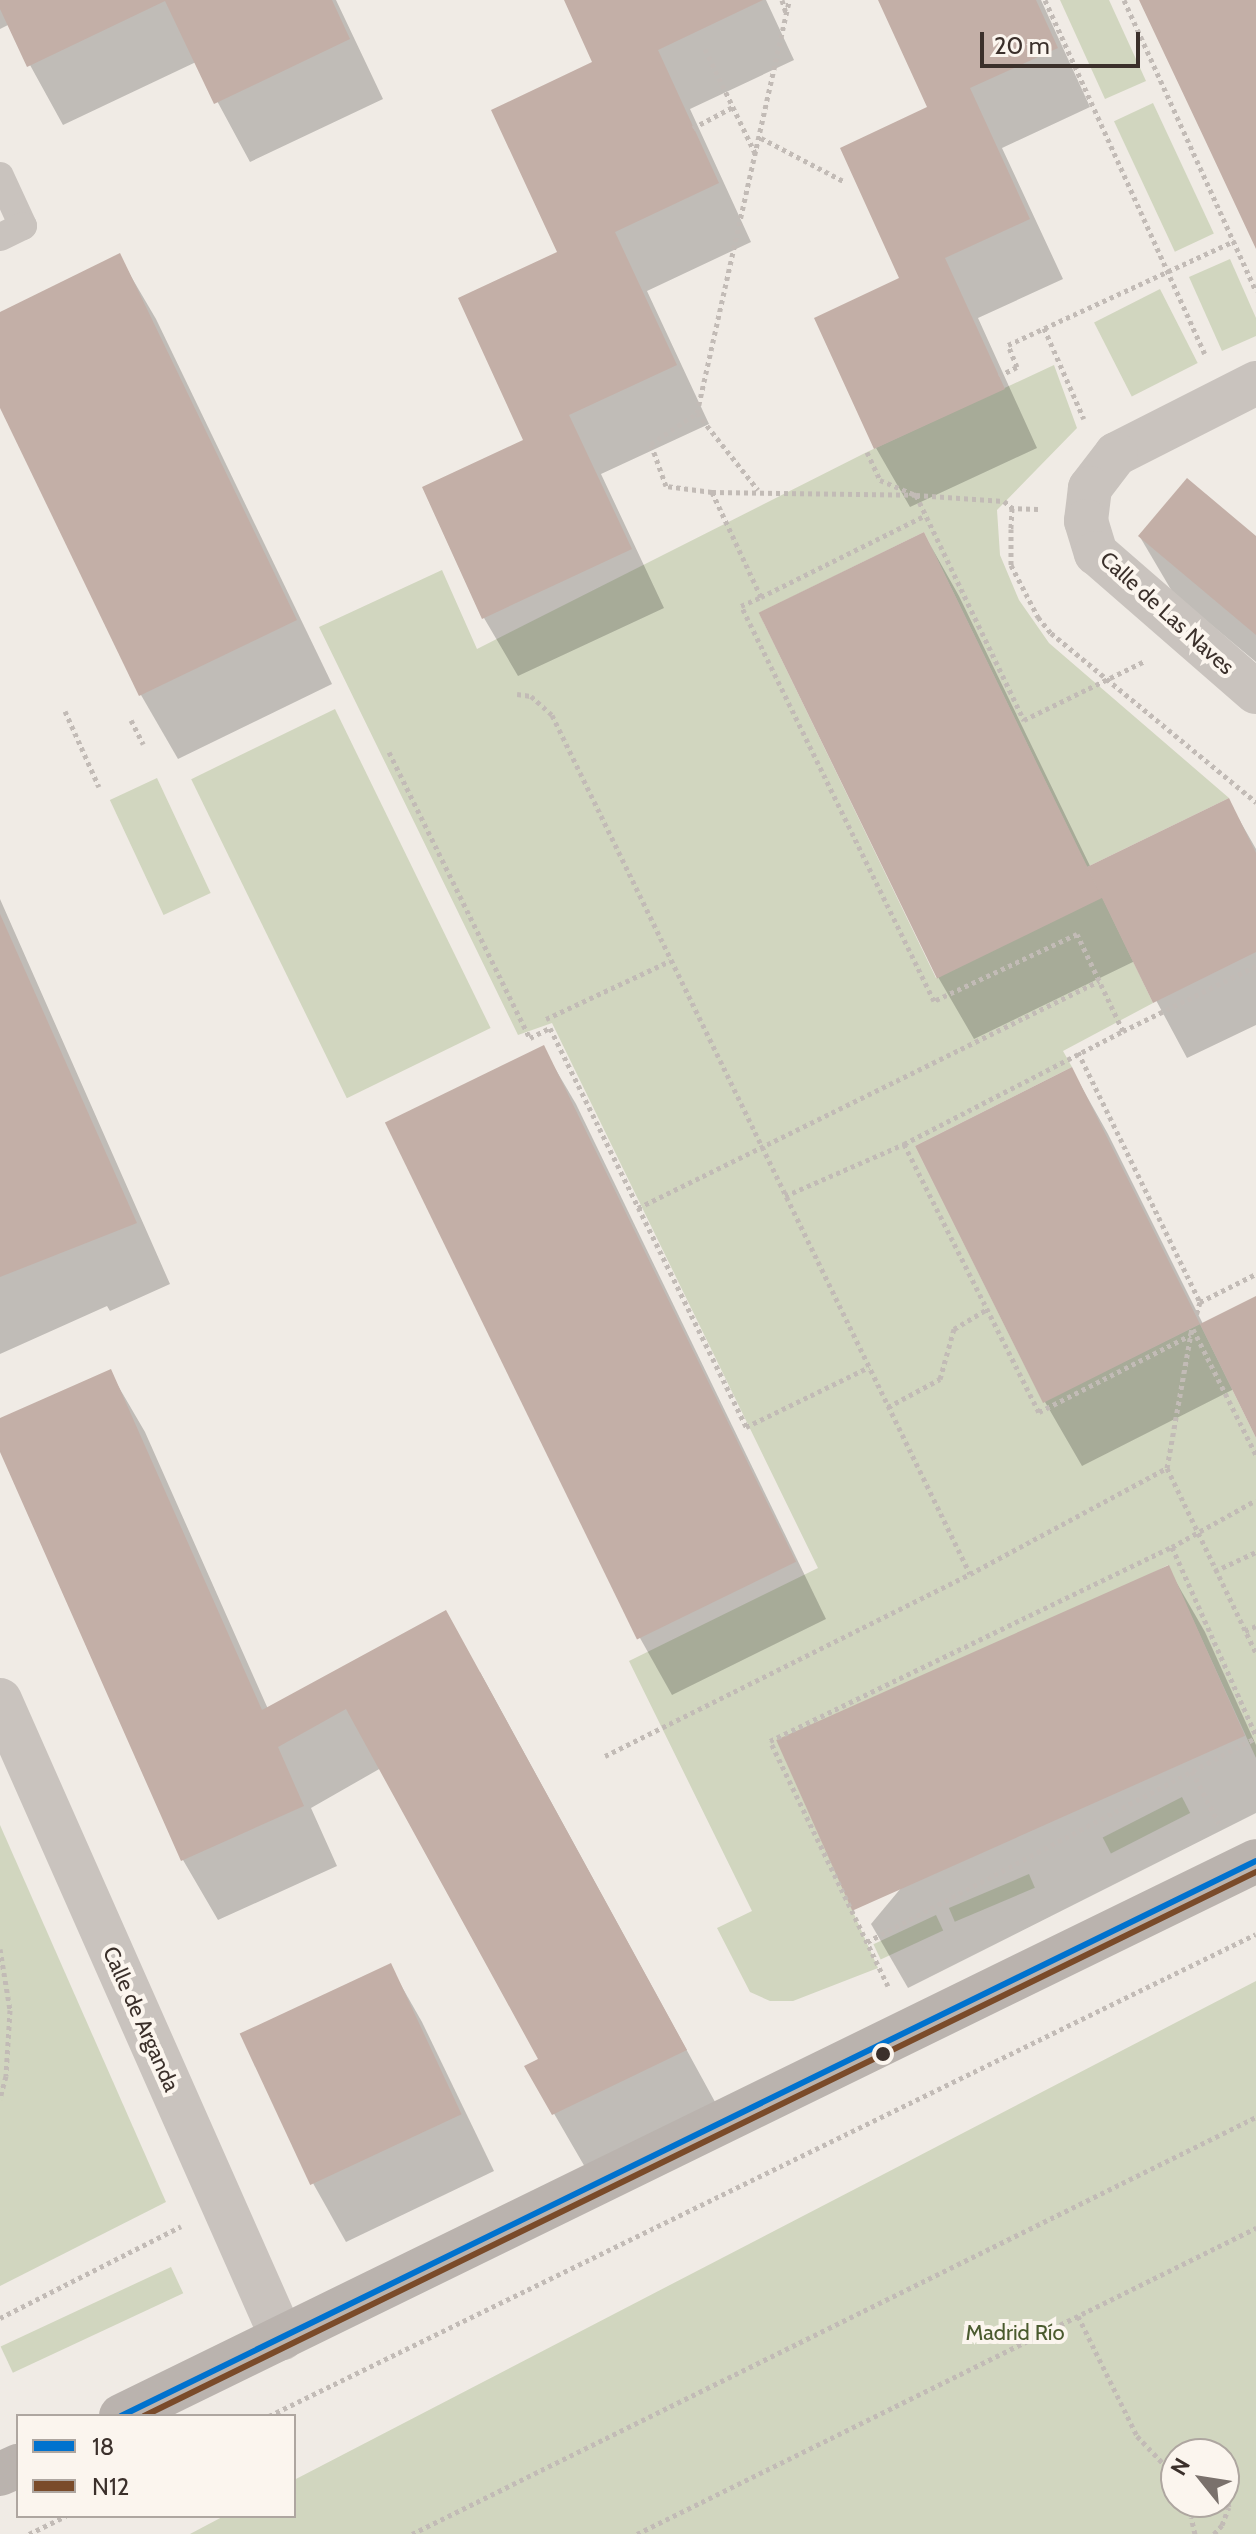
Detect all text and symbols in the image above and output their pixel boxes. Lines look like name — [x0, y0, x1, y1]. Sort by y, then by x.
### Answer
scale bar — [984, 16, 1144, 66]
text: 20 m — [994, 31, 1050, 60]
street label: Calle de Las Naves — [1095, 546, 1239, 680]
street label: Calle de Arganda — [97, 1942, 185, 2096]
unlabelled marker — [875, 2046, 891, 2062]
park label: Madrid Río — [965, 2320, 1065, 2346]
legend — [16, 2414, 296, 2518]
text: 18 — [92, 2432, 114, 2461]
north arrow — [1160, 2438, 1240, 2518]
text: N — [1165, 2453, 1196, 2480]
text: N12 — [92, 2472, 129, 2501]

